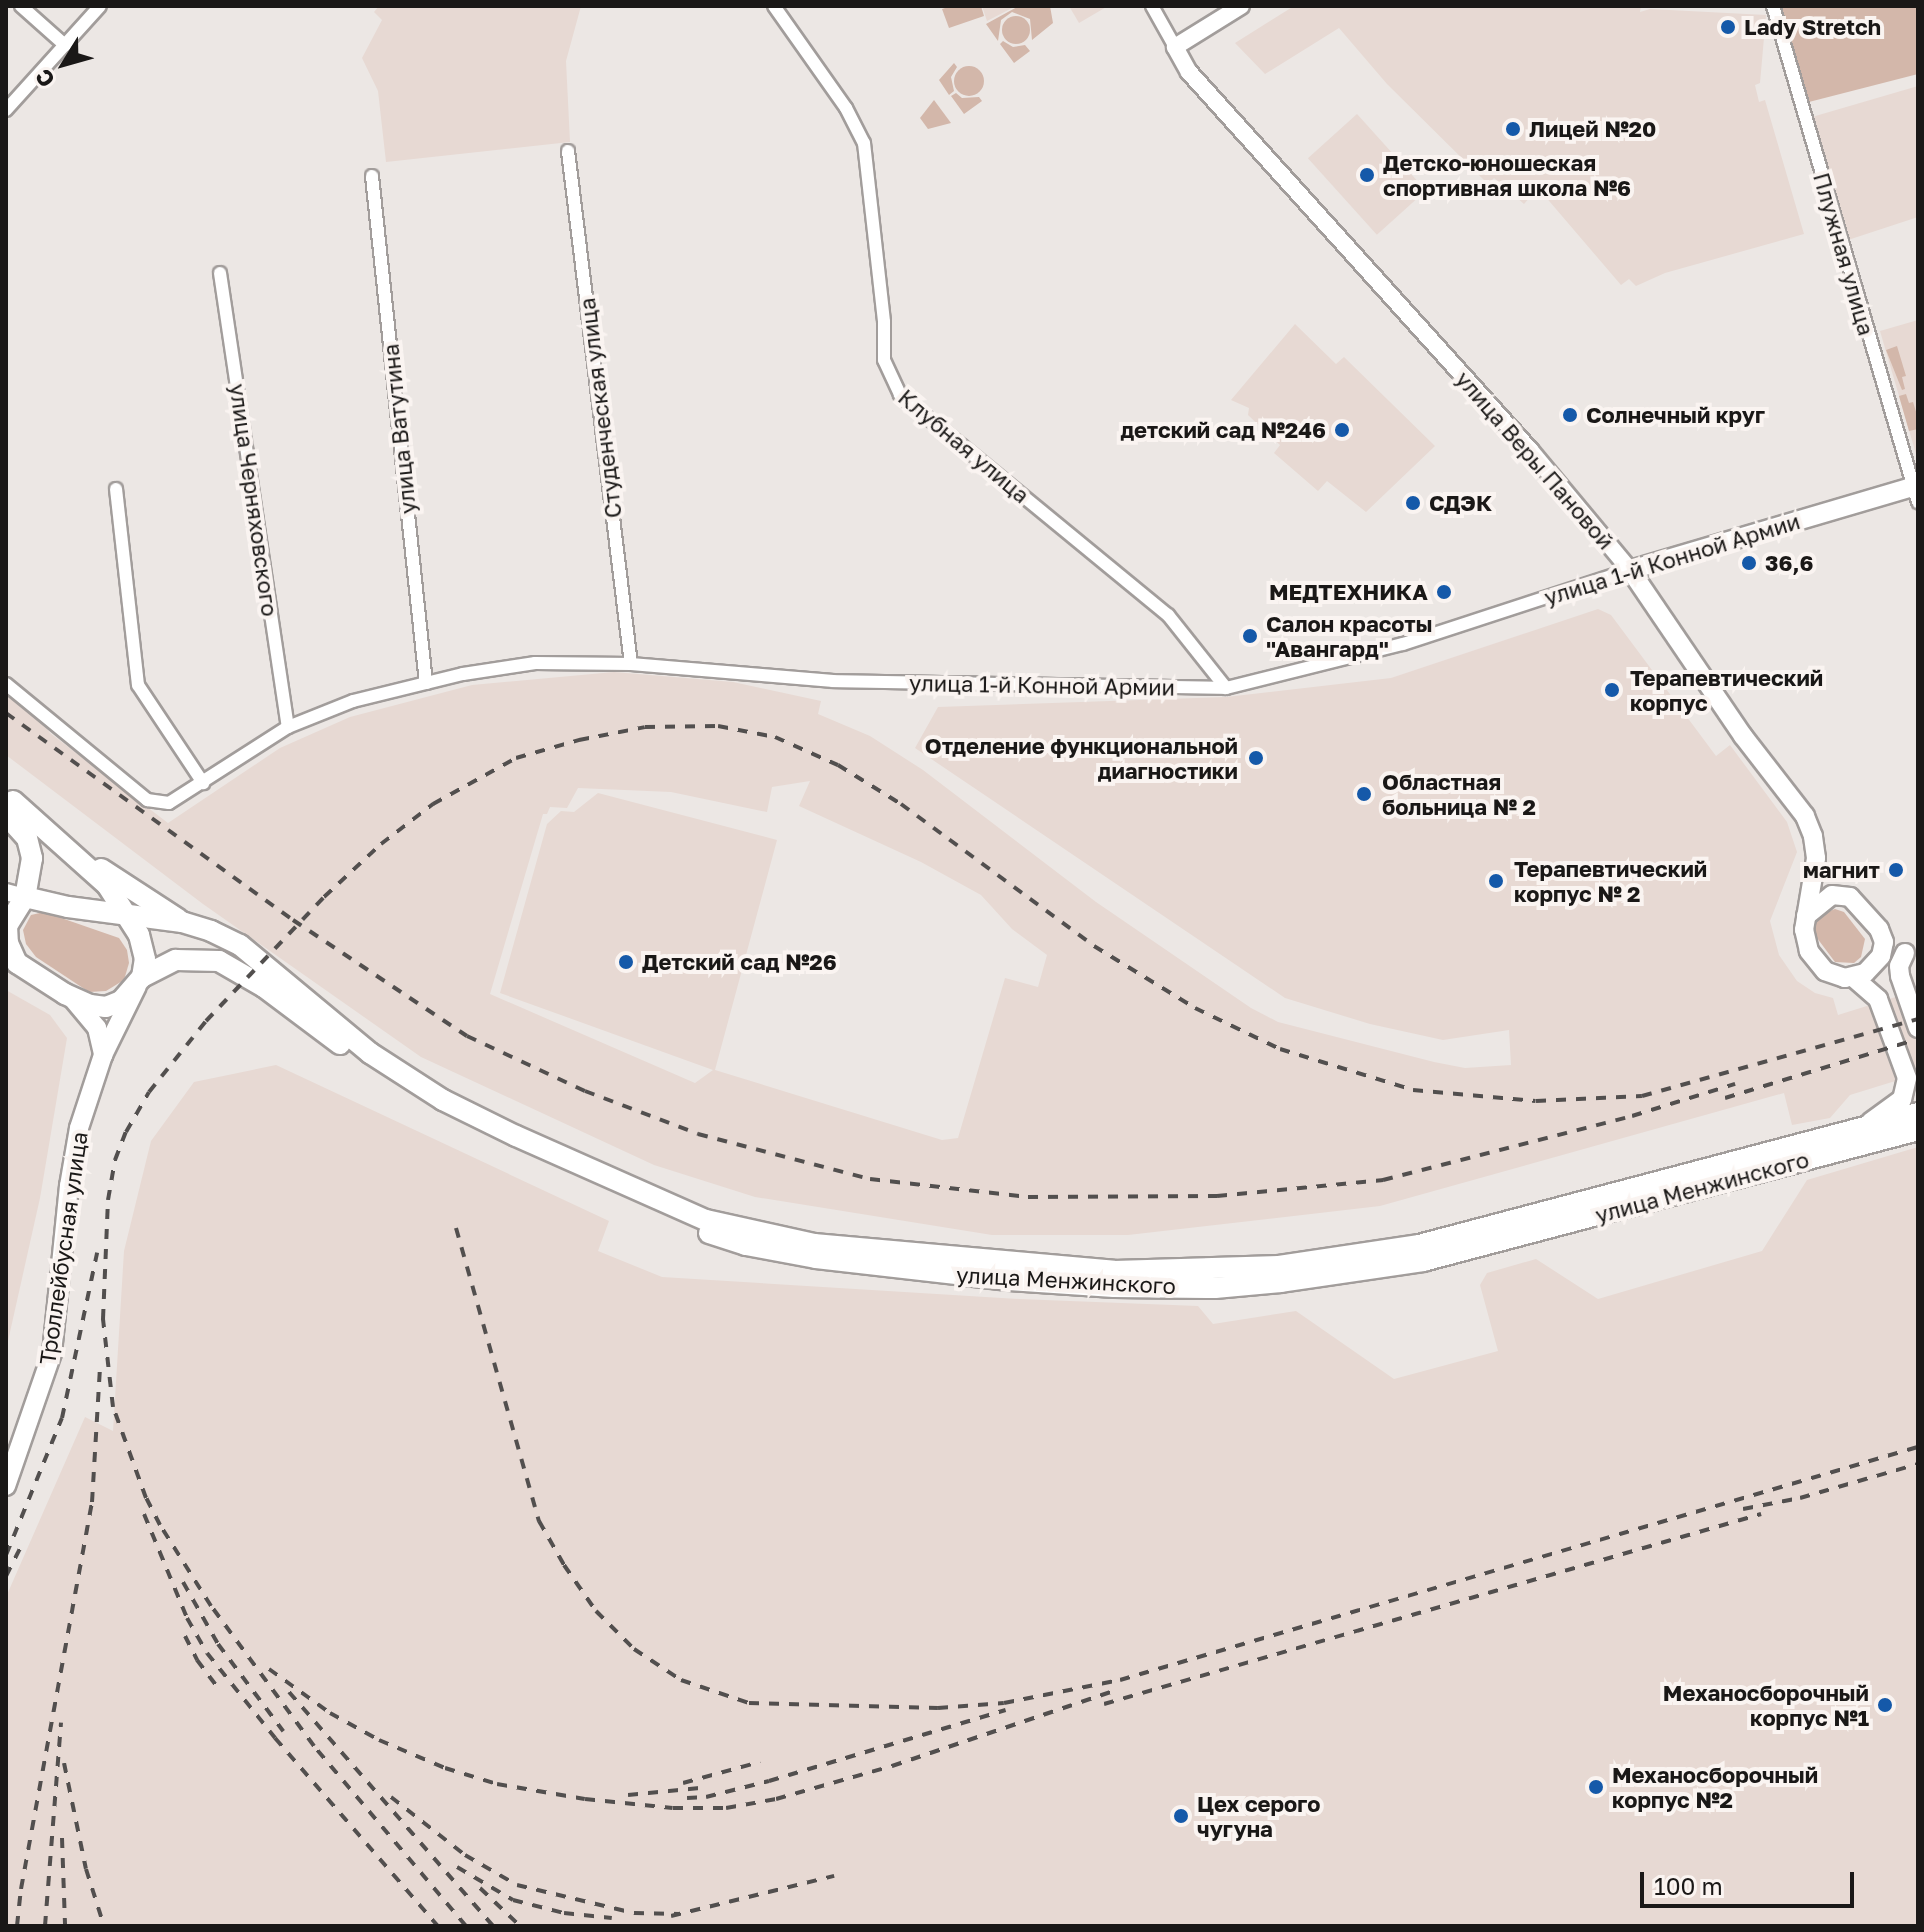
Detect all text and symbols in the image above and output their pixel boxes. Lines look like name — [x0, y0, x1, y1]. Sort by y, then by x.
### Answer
place label: Lady Stretch — [1744, 14, 1881, 40]
marker: Lady Stretch — [1719, 18, 1737, 36]
north arrow — [24, 24, 104, 104]
text: С — [29, 64, 60, 93]
place label: Лицей №20 — [1529, 116, 1656, 142]
marker: Лицей №20 — [1504, 120, 1522, 138]
place label: Детско-юношеская спортивная школа №6 — [1383, 149, 1631, 200]
marker: Детско-юношеская спортивная школа №6 — [1358, 166, 1376, 184]
street label: Плужная улица — [1808, 170, 1880, 338]
street label: Студенческая улица — [573, 296, 627, 520]
street label: улица Ватутина — [377, 343, 421, 515]
street label: улица Веры Пановой — [1451, 366, 1619, 554]
street label: улица Черняховского — [225, 382, 283, 618]
street label: Клубная улица — [893, 384, 1035, 508]
place label: Солнечный круг — [1586, 402, 1765, 428]
marker: Солнечный круг — [1561, 406, 1579, 424]
place label: детский сад №246 — [1120, 417, 1326, 443]
marker: детский сад №246 — [1333, 421, 1351, 439]
place label: СДЭК — [1429, 490, 1492, 516]
marker: СДЭК — [1404, 494, 1422, 512]
street label: улица 1-й Конной Армии — [1541, 507, 1803, 611]
place label: 36,6 — [1765, 550, 1813, 576]
marker: 36,6 — [1740, 554, 1758, 572]
place label: МЕДТЕХНИКА — [1269, 579, 1428, 605]
marker: МЕДТЕХНИКА — [1435, 583, 1453, 601]
place label: Салон красоты "Авангард" — [1266, 610, 1432, 662]
marker: Салон красоты "Авангард" — [1241, 627, 1259, 645]
place label: Терапевтический корпус — [1630, 664, 1823, 716]
street label: улица 1-й Конной Армии — [909, 669, 1175, 701]
marker: Терапевтический корпус — [1601, 679, 1623, 701]
place label: Отделение функциональной диагностики — [925, 732, 1238, 784]
marker: Отделение функциональной диагностики — [1245, 747, 1267, 769]
place label: Областная больница № 2 — [1382, 768, 1536, 820]
marker: Областная больница № 2 — [1353, 783, 1375, 805]
place label: Терапевтический корпус № 2 — [1514, 855, 1707, 906]
place label: магнит — [1803, 857, 1880, 883]
marker: магнит — [1887, 861, 1905, 879]
marker: Терапевтический корпус № 2 — [1485, 870, 1507, 892]
place label: Детский сад №26 — [642, 949, 837, 975]
marker: Детский сад №26 — [617, 953, 635, 971]
street label: Троллейбусная улица — [34, 1130, 92, 1366]
street label: улица Менжинского — [1592, 1146, 1812, 1228]
street label: улица Менжинского — [955, 1261, 1177, 1299]
place label: Механосборочный корпус №1 — [1663, 1679, 1869, 1730]
marker: Механосборочный корпус №1 — [1876, 1696, 1894, 1714]
place label: Механосборочный корпус №2 — [1612, 1761, 1818, 1812]
marker: Механосборочный корпус №2 — [1587, 1778, 1605, 1796]
place label: Цех серого чугуна — [1197, 1790, 1320, 1842]
marker: Цех серого чугуна — [1172, 1807, 1190, 1825]
scale bar — [1644, 1856, 1858, 1906]
text: 100 m — [1654, 1871, 1723, 1900]

